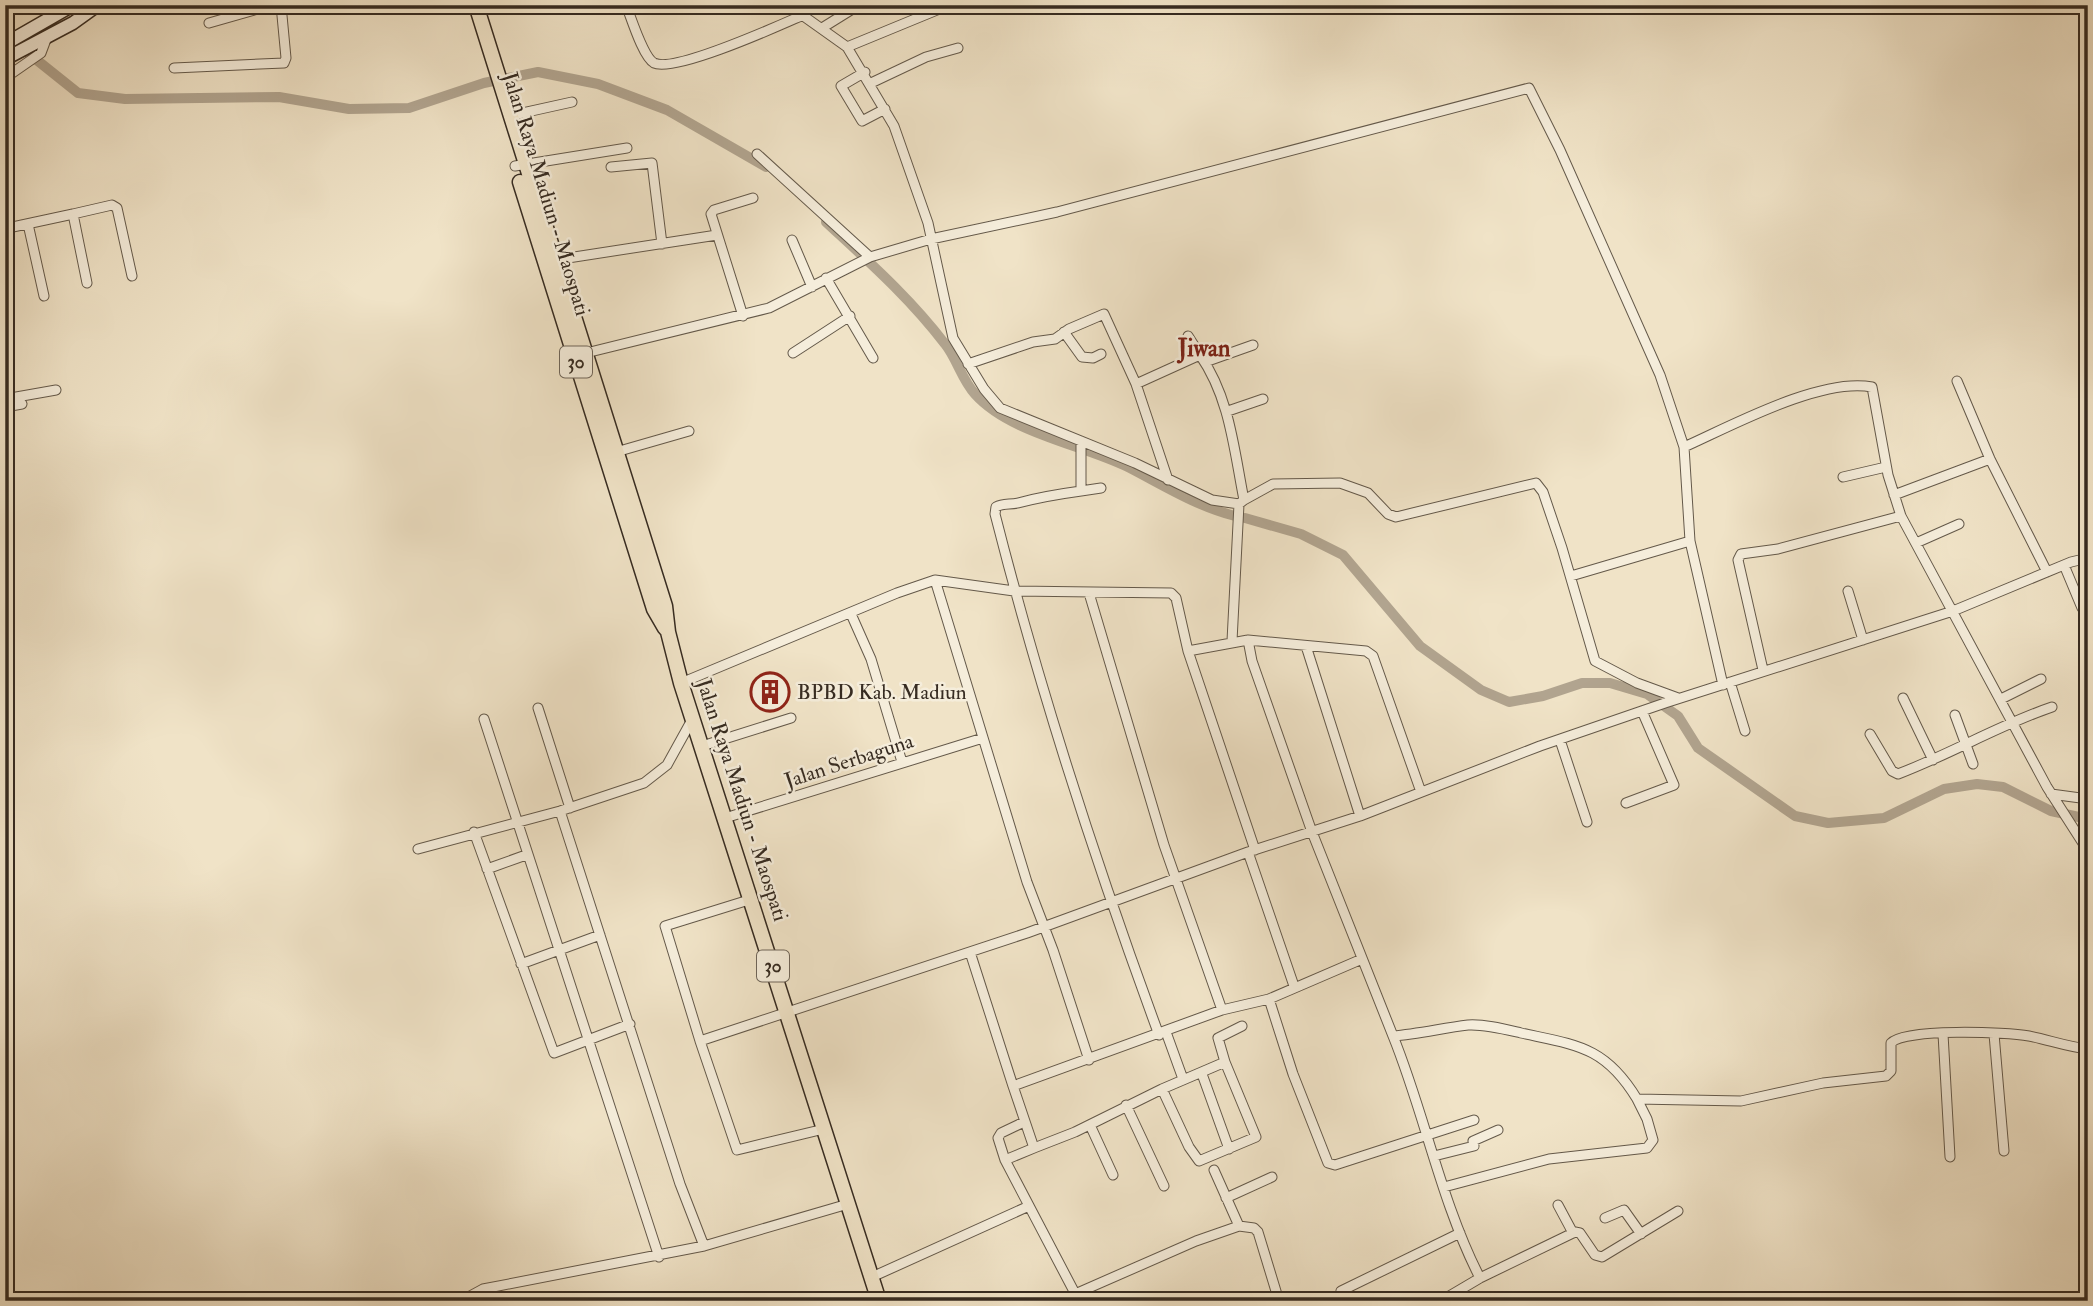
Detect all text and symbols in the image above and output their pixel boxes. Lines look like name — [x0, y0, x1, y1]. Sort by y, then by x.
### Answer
street label: Jalan Raya Madiun - Maospati — [496, 68, 596, 320]
district label: Jiwan — [1177, 333, 1231, 364]
road number: 30 — [560, 346, 592, 378]
building icon: BPBD Kab. Madiun — [749, 671, 791, 713]
street label: Jalan Raya Madiun - Maospati — [690, 674, 794, 925]
place label: BPBD Kab. Madiun — [797, 679, 967, 706]
street label: Jalan Serbaguna — [780, 727, 917, 795]
road number: 30 — [757, 950, 789, 982]

